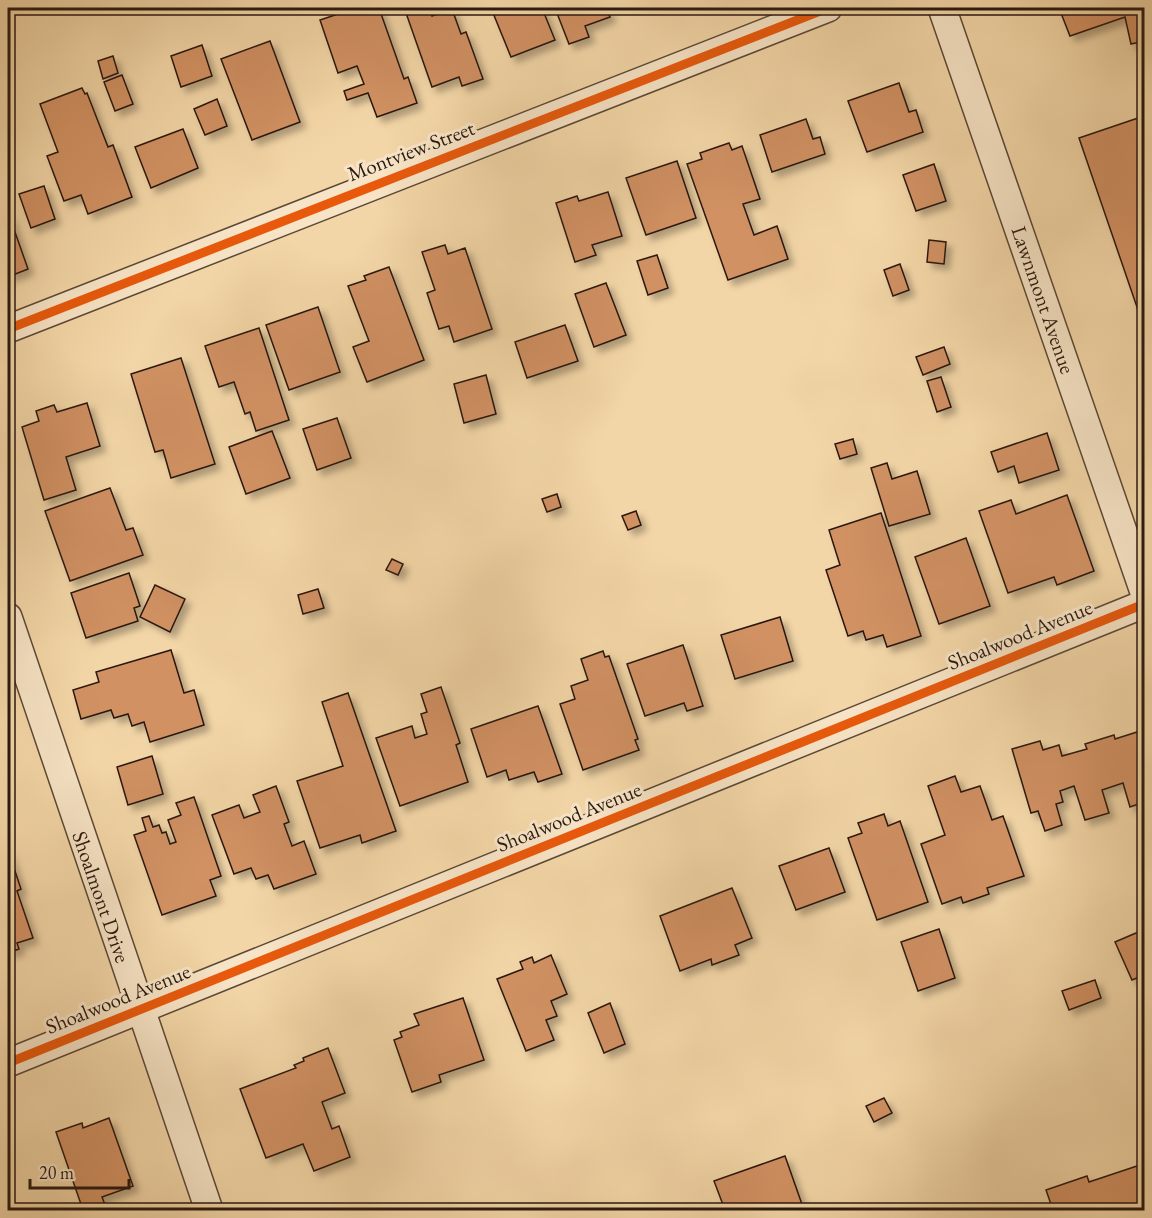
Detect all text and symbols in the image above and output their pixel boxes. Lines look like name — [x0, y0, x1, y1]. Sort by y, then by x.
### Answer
street label: Montview Street — [344, 114, 479, 187]
street label: Lawnmont Avenue — [1006, 222, 1081, 377]
street label: Shoalwood Avenue — [943, 593, 1096, 676]
street label: Shoalwood Avenue — [492, 775, 645, 858]
street label: Shoalmont Drive — [66, 827, 137, 966]
street label: Shoalwood Avenue — [41, 957, 194, 1040]
scale bar — [30, 1152, 129, 1190]
text: 20 m — [39, 1161, 74, 1184]

